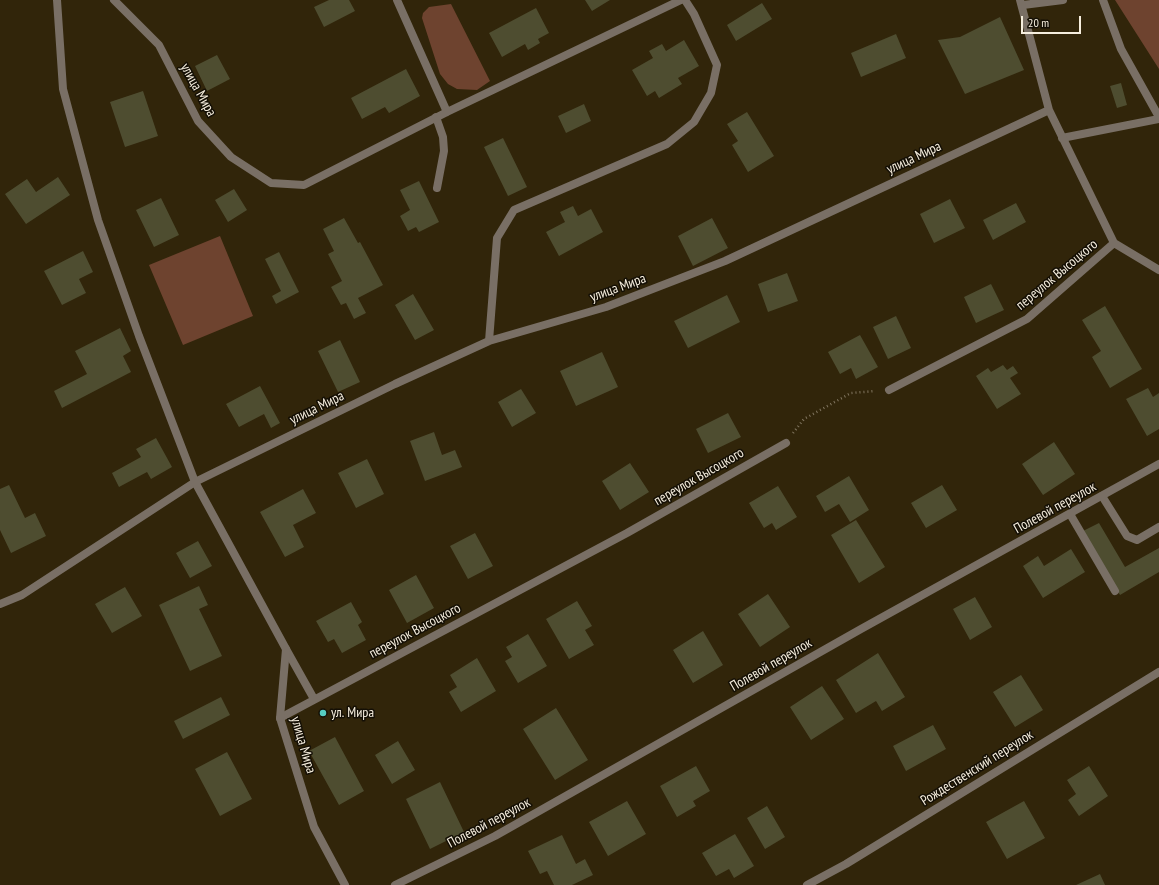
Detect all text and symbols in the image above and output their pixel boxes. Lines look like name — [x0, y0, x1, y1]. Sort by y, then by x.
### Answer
scale bar — [1023, 8, 1083, 34]
text: 20 m — [1028, 15, 1049, 30]
street label: улица Мира — [176, 60, 220, 120]
street label: улица Мира — [884, 138, 944, 178]
street label: переулок Высоцкого — [1013, 236, 1101, 314]
street label: улица Мира — [588, 270, 648, 306]
street label: улица Мира — [287, 388, 347, 428]
street label: переулок Высоцкого — [651, 444, 747, 510]
street label: Полевой переулок — [1011, 478, 1099, 538]
street label: переулок Высоцкого — [366, 600, 464, 662]
street label: Полевой переулок — [727, 635, 815, 695]
place label: ул. Мира — [331, 705, 374, 721]
marker: ул. Мира — [318, 708, 328, 718]
street label: улица Мира — [287, 715, 319, 775]
street label: Рождественский переулок — [918, 727, 1036, 809]
street label: Полевой переулок — [445, 794, 533, 852]

